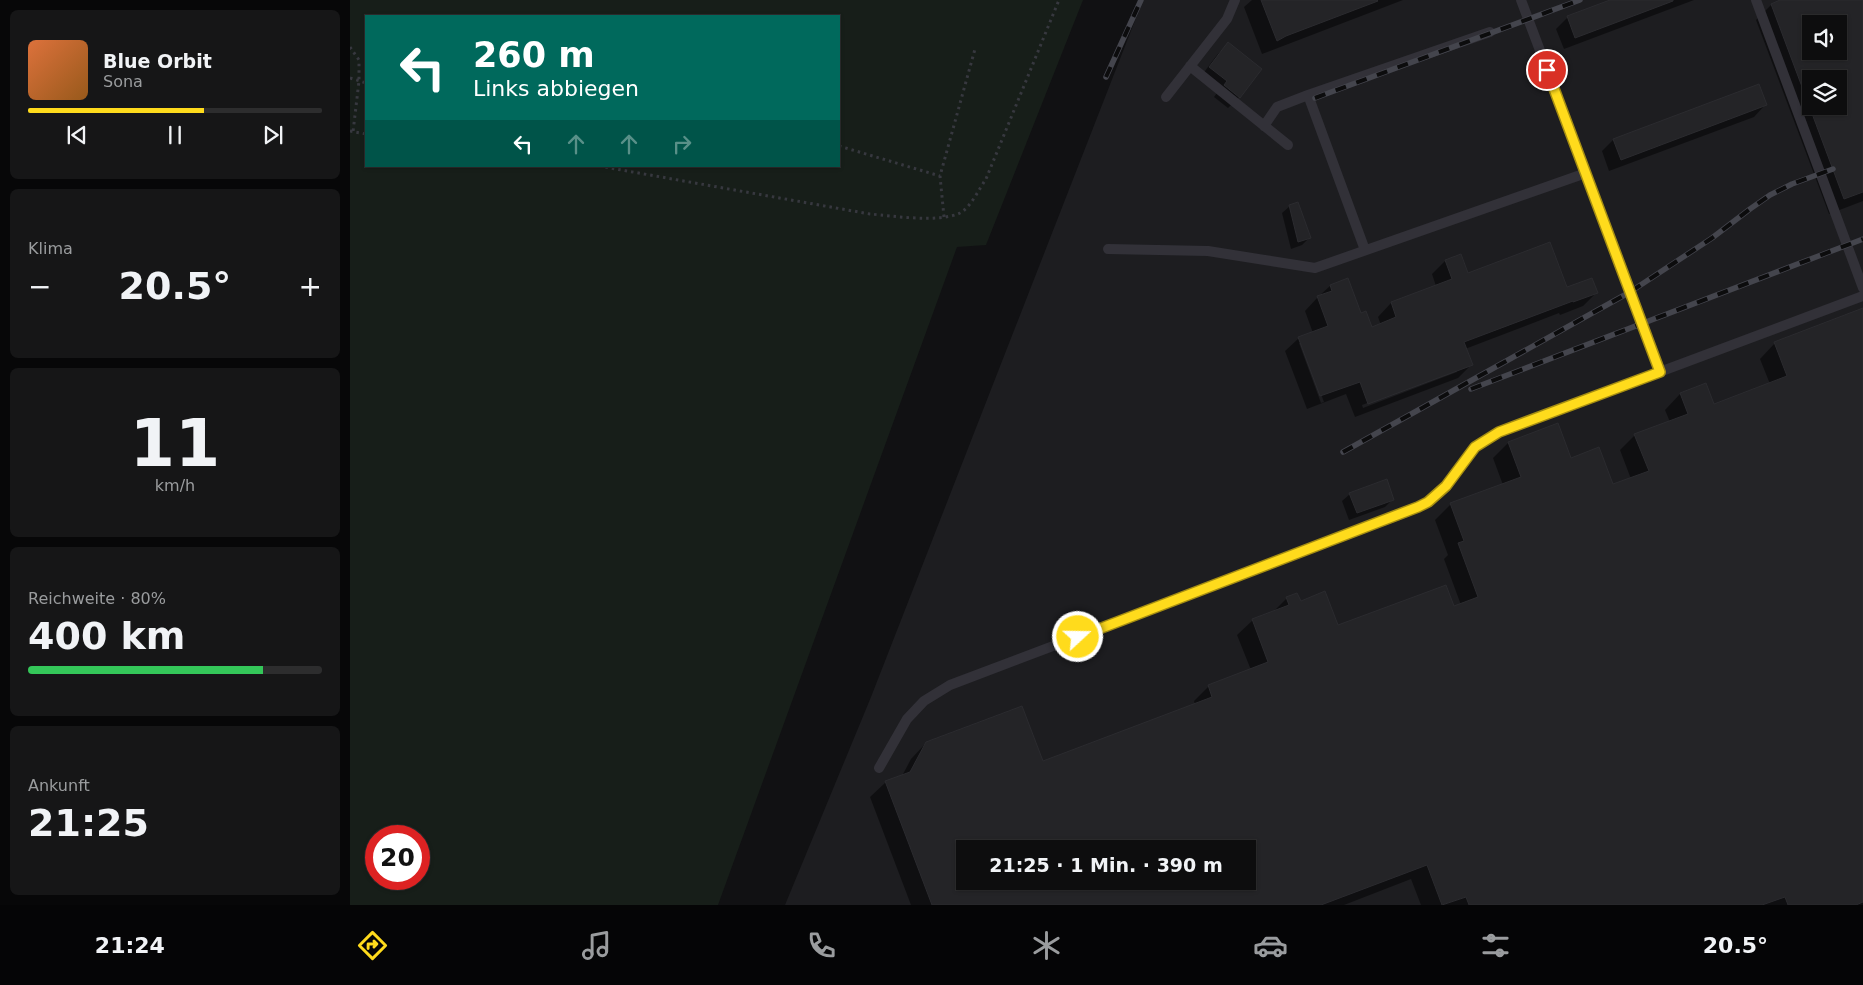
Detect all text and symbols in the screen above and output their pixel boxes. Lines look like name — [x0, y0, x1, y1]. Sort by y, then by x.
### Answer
map controls — [1802, 15, 1847, 115]
button: sound — [1802, 15, 1847, 60]
icon: left — [390, 35, 455, 100]
text: 260 m — [473, 35, 595, 75]
pin — [1526, 49, 1568, 91]
text: Blue Orbit — [103, 50, 212, 72]
icon: arrive — [1533, 56, 1561, 84]
button: layers — [1802, 70, 1847, 115]
text: Sona — [103, 72, 143, 91]
text: Links abbiegen — [473, 76, 639, 101]
icon: previous — [63, 121, 91, 149]
icon: pause — [161, 121, 189, 149]
icon: next — [259, 121, 287, 149]
icon: left — [509, 130, 537, 158]
icon: ahead — [562, 130, 590, 158]
icon: ahead — [615, 130, 643, 158]
icon: right — [668, 130, 696, 158]
text: Klima — [28, 239, 73, 258]
text: 20.5° — [119, 264, 231, 308]
text: − — [28, 270, 51, 303]
text: + — [299, 270, 322, 303]
text: 11 — [130, 406, 220, 481]
text: km/h — [155, 476, 195, 495]
text: Reichweite · 80% — [28, 589, 166, 608]
position arrow — [1051, 610, 1103, 662]
text: 400 km — [28, 614, 185, 658]
text: Ankunft — [28, 776, 90, 795]
text: 21:25 — [28, 801, 149, 845]
speed limit sign: 20 — [365, 825, 430, 890]
text: 21:25 · 1 Min. · 390 m — [989, 854, 1223, 876]
icon: directions — [355, 928, 390, 963]
icon: music — [579, 928, 614, 963]
icon: phone — [804, 928, 839, 963]
icon: climate — [1029, 928, 1064, 963]
icon: car — [1253, 928, 1288, 963]
icon: filters — [1478, 928, 1513, 963]
text: 21:24 — [95, 933, 165, 958]
text: 20.5° — [1703, 933, 1768, 958]

